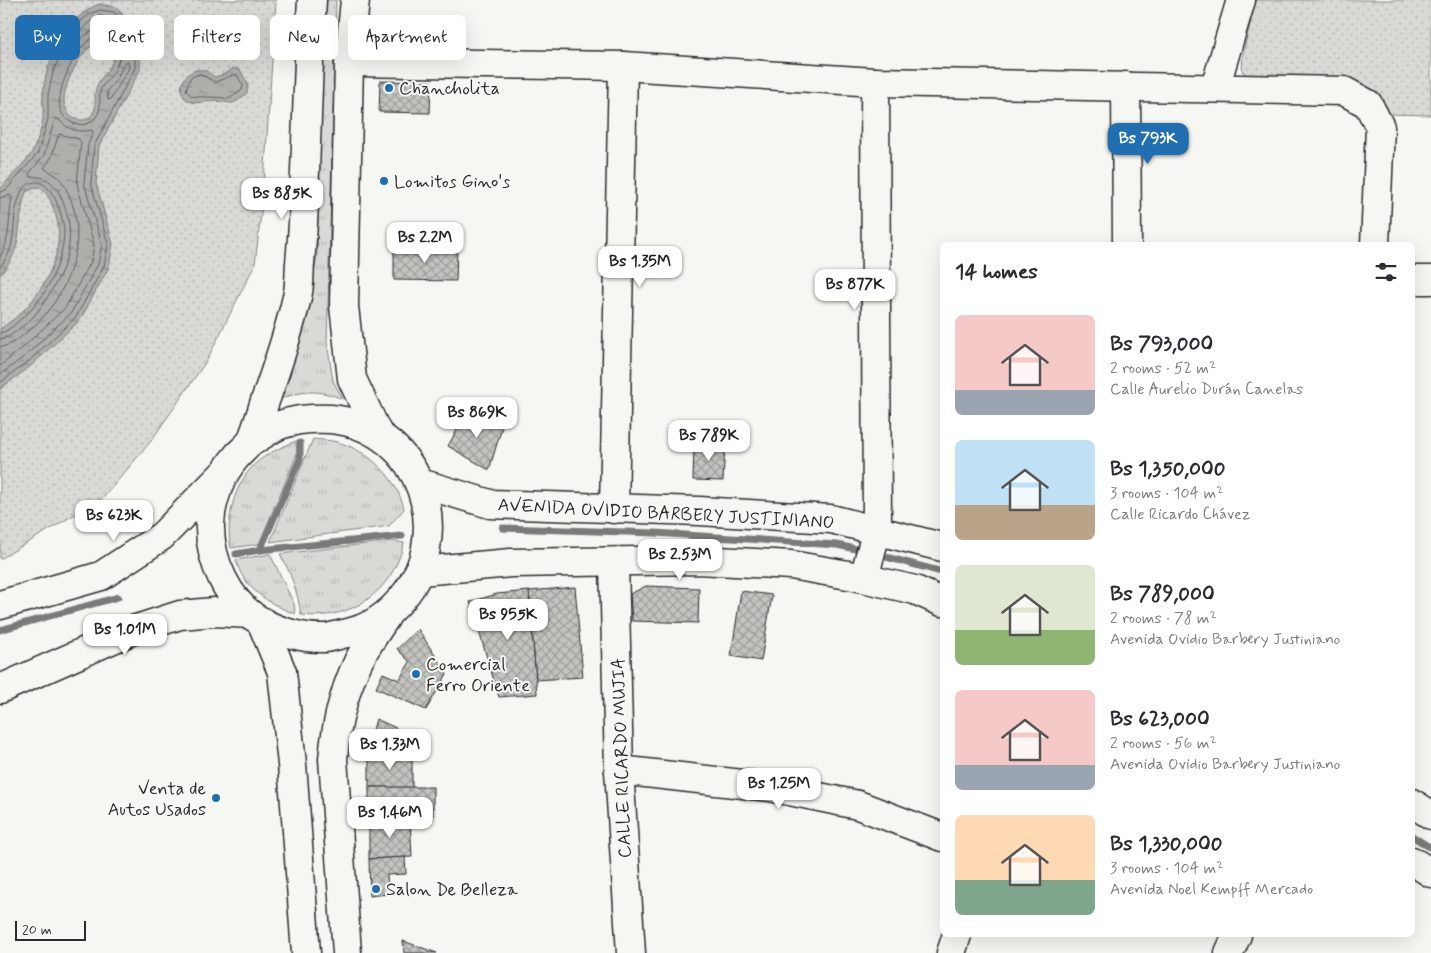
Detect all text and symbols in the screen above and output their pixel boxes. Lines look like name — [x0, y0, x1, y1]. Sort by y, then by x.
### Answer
chip: Buy — [15, 15, 80, 60]
chip: Rent — [90, 15, 164, 60]
chip: Filters — [174, 15, 260, 60]
chip: New — [270, 15, 338, 60]
chip: Apartment — [348, 15, 466, 60]
place label: Chancholita — [399, 77, 500, 101]
marker: Chancholita — [383, 82, 395, 94]
pin: Bs 793K — [1102, 122, 1194, 165]
text: Bs 793K — [1119, 128, 1177, 149]
place label: Lomitos Gino's — [394, 170, 510, 194]
marker: Lomitos Gino's — [378, 175, 390, 187]
pin: Bs 885K — [236, 178, 328, 220]
text: Bs 885K — [252, 183, 312, 204]
pin: Bs 2.2M — [379, 222, 471, 264]
text: Bs 2.2M — [398, 227, 452, 248]
pin: Bs 1.35M — [588, 246, 692, 288]
text: Bs 1.35M — [609, 251, 671, 272]
text: 14 homes — [955, 258, 1038, 286]
icon: filters — [1372, 258, 1400, 286]
pin: Bs 877K — [809, 268, 901, 311]
text: Bs 877K — [826, 274, 884, 295]
text: Bs 793,000 — [1110, 330, 1213, 358]
icon: home — [995, 335, 1055, 395]
text: 2 rooms · 52 m² — [1110, 358, 1216, 379]
text: Calle Aurelio Durán Canelas — [1110, 379, 1303, 400]
pin: Bs 869K — [431, 396, 523, 439]
text: Bs 869K — [447, 402, 507, 423]
pin: Bs 789K — [663, 420, 755, 462]
text: Bs 789K — [679, 425, 739, 446]
text: Bs 1,350,000 — [1110, 455, 1225, 483]
icon: home — [995, 460, 1055, 520]
text: 3 rooms · 104 m² — [1110, 483, 1223, 504]
street label: AVENIDA OVIDIO BARBERY JUSTINIANO — [497, 493, 835, 535]
pin: Bs 623K — [68, 500, 160, 542]
text: Calle Ricardo Chávez — [1110, 504, 1250, 525]
text: Bs 623K — [86, 505, 142, 526]
pin: Bs 2.53M — [628, 538, 732, 581]
text: Bs 2.53M — [648, 544, 712, 565]
text: Bs 789,000 — [1110, 580, 1215, 608]
icon: home — [995, 585, 1055, 645]
pin: Bs 955K — [462, 598, 554, 641]
text: Bs 955K — [479, 604, 537, 625]
text: 2 rooms · 78 m² — [1110, 608, 1217, 629]
pin: Bs 1.01M — [73, 614, 177, 656]
text: Bs 1.01M — [94, 619, 156, 640]
text: Avenida Ovidio Barbery Justiniano — [1110, 629, 1340, 650]
place label: Comercial Ferro Oriente — [426, 653, 530, 698]
street label: CALLE RICARDO MUJIA — [607, 657, 637, 859]
marker: Comercial Ferro Oriente — [410, 668, 422, 680]
text: Bs 623,000 — [1110, 705, 1210, 733]
icon: home — [995, 710, 1055, 770]
pin: Bs 1.33M — [338, 728, 442, 771]
text: 2 rooms · 56 m² — [1110, 733, 1217, 754]
text: Bs 1.33M — [360, 734, 420, 755]
text: Avenida Ovidio Barbery Justiniano — [1110, 754, 1340, 775]
pin: Bs 1.25M — [727, 768, 831, 810]
text: Bs 1.25M — [748, 773, 810, 794]
place label: Venta de Autos Usados — [108, 777, 206, 822]
marker: Venta de Autos Usados — [210, 792, 222, 804]
pin: Bs 1.46M — [338, 796, 442, 839]
text: Bs 1.46M — [358, 802, 422, 823]
text: Bs 1,330,000 — [1110, 830, 1222, 858]
icon: home — [995, 835, 1055, 895]
text: 3 rooms · 104 m² — [1110, 858, 1223, 879]
place label: Salon De Belleza — [386, 878, 518, 902]
text: Avenida Noel Kempff Mercado — [1110, 879, 1313, 900]
marker: Salon De Belleza — [370, 883, 382, 895]
scale bar — [15, 918, 86, 941]
text: 20 m — [22, 921, 52, 939]

